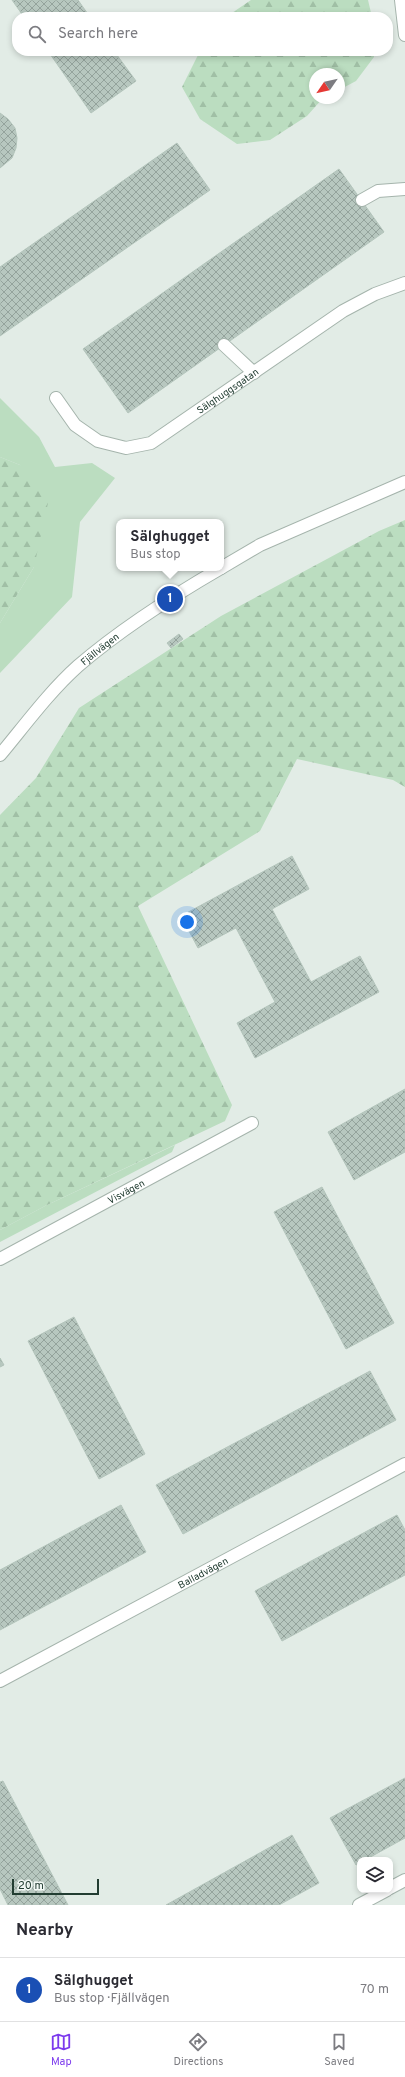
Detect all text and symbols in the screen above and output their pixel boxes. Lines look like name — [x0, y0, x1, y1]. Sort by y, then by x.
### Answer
search box — [12, 12, 393, 56]
icon: search — [26, 23, 48, 45]
text: Search here — [58, 25, 138, 44]
north arrow — [309, 68, 345, 104]
street label: Sälghuggsgatan — [195, 366, 262, 418]
popup — [116, 519, 224, 571]
text: Sälghugget — [130, 528, 210, 547]
text: Bus stop — [130, 547, 181, 563]
pin: 1 — [157, 584, 183, 614]
street label: Fjällvägen — [78, 631, 122, 669]
your location — [177, 912, 197, 932]
street label: Visvägen — [106, 1177, 147, 1208]
street label: Balladvägen — [176, 1555, 231, 1592]
map controls — [357, 1857, 393, 1893]
button: layers — [357, 1857, 393, 1893]
scale bar — [12, 1877, 99, 1896]
text: 20 m — [18, 1879, 44, 1893]
text: Nearby — [16, 1920, 73, 1942]
text: Sälghugget — [54, 1972, 133, 1991]
text: 1 — [26, 1982, 32, 1998]
text: 70 m — [360, 1982, 389, 1998]
text: Bus stop · Fjällvägen — [54, 1991, 170, 2007]
tab: Map — [50, 2031, 72, 2069]
tab: Directions — [173, 2031, 223, 2069]
tab: Saved — [324, 2031, 355, 2069]

